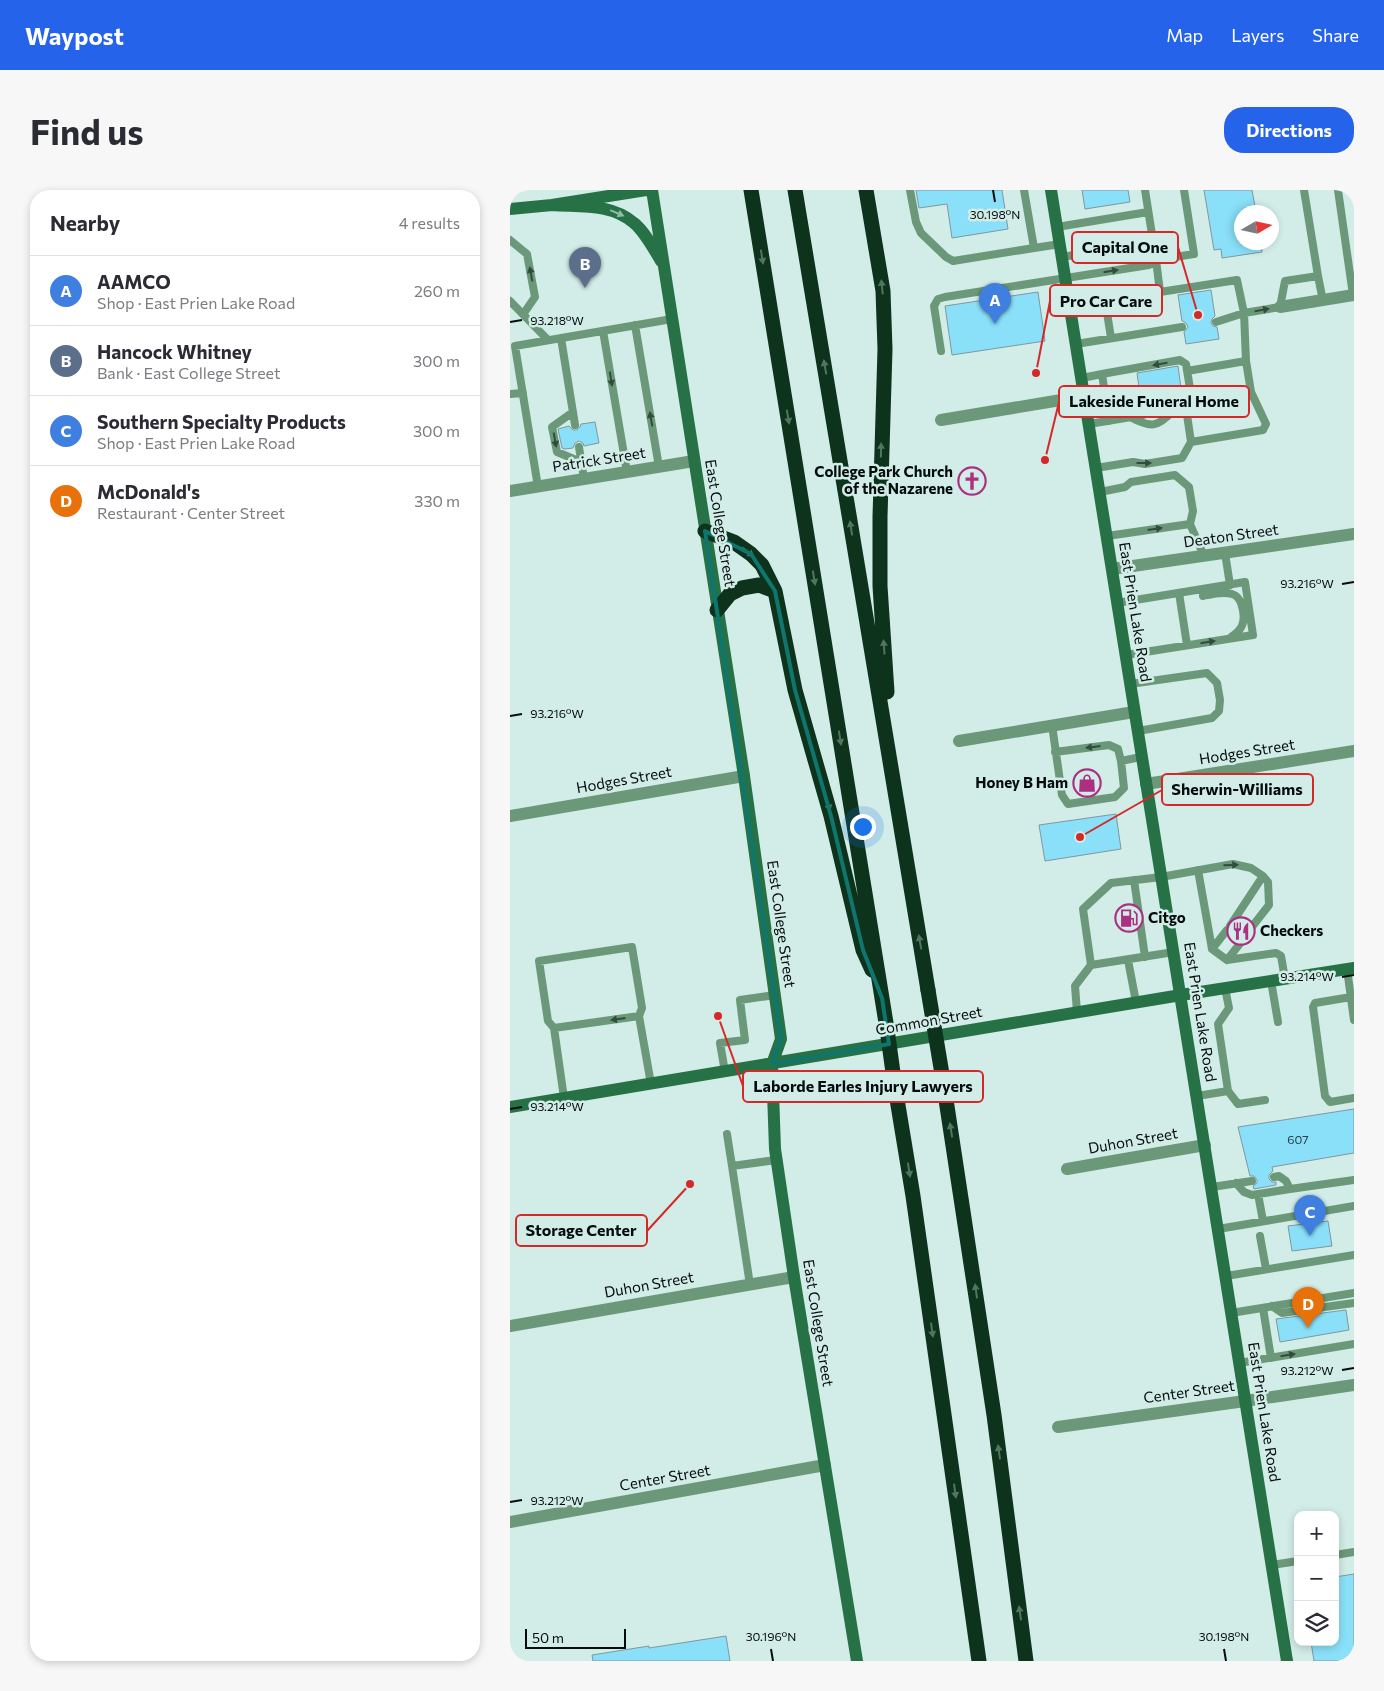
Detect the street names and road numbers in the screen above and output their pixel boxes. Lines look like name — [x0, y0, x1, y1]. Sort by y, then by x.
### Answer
street label: Patrick Street — [551, 443, 647, 475]
street label: East College Street — [702, 458, 740, 588]
street label: Deaton Street — [1182, 519, 1279, 551]
street label: East Prien Lake Road — [1116, 541, 1156, 683]
street label: Hodges Street — [1198, 735, 1296, 767]
street label: Hodges Street — [575, 762, 673, 796]
street label: East College Street — [764, 859, 800, 989]
street label: East Prien Lake Road — [1181, 941, 1221, 1083]
street label: Common Street — [874, 1002, 984, 1038]
street label: Duhon Street — [1087, 1123, 1179, 1157]
street label: East College Street — [800, 1258, 838, 1388]
street label: Duhon Street — [603, 1267, 695, 1301]
street label: East Prien Lake Road — [1245, 1341, 1285, 1483]
street label: Center Street — [1142, 1376, 1236, 1406]
street label: Center Street — [618, 1460, 712, 1494]

